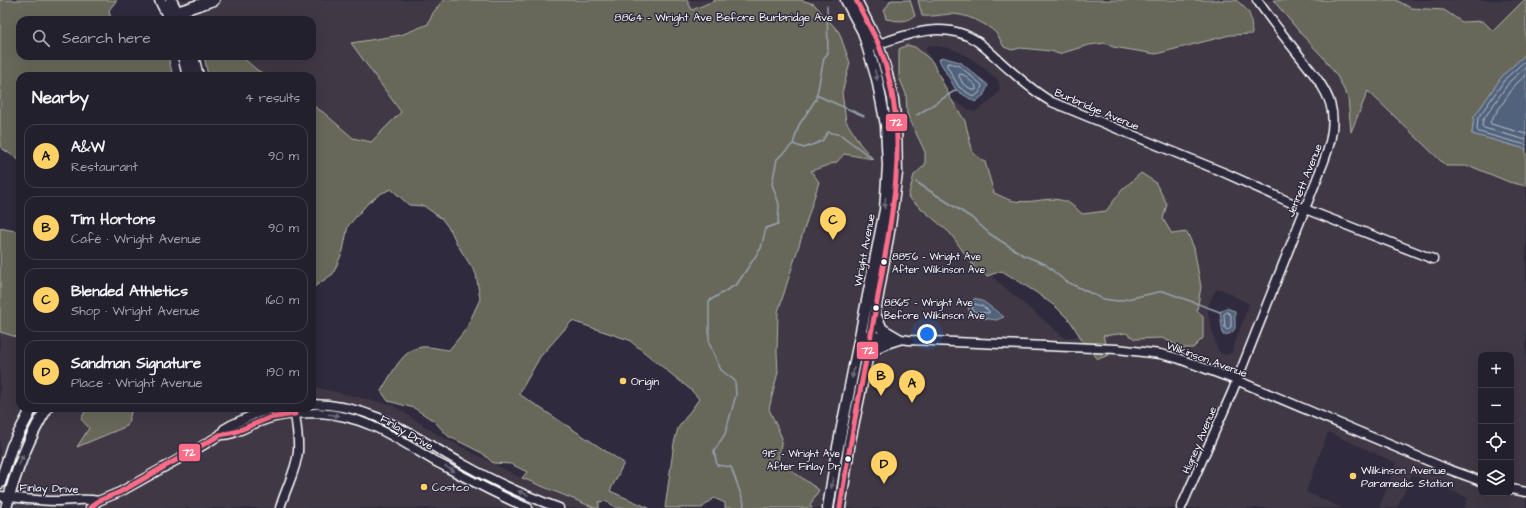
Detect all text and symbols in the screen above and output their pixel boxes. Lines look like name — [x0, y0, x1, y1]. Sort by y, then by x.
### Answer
place label: 8864 - Wright Ave Before Burbridge Ave — [614, 10, 833, 26]
marker: 8864 - Wright Ave Before Burbridge Ave — [836, 12, 846, 22]
search box — [16, 16, 316, 60]
icon: search — [30, 27, 52, 49]
text: Search here — [62, 28, 151, 49]
one-way arrow — [873, 69, 879, 81]
street label: Burbridge Avenue — [1052, 85, 1142, 135]
text: Nearby — [32, 86, 89, 110]
text: 4 results — [245, 89, 300, 107]
line badge: 72 — [885, 113, 908, 132]
text: 72 — [888, 115, 903, 130]
text: A&W — [71, 137, 105, 158]
street label: Jennett Avenue — [1283, 141, 1326, 219]
text: A — [42, 147, 50, 165]
text: 90 m — [268, 147, 299, 165]
text: Restaurant — [71, 158, 138, 176]
one-way arrow — [882, 197, 888, 210]
pin: C — [820, 207, 846, 240]
text: Tim Hortons — [71, 209, 156, 230]
street label: Wright Avenue — [850, 212, 880, 288]
text: B — [41, 219, 51, 237]
text: 90 m — [268, 219, 299, 237]
text: Café · Wright Avenue — [71, 230, 201, 248]
place label: 8856 - Wright Ave After Wilkinson Ave — [892, 250, 986, 277]
marker: 8856 - Wright Ave After Wilkinson Ave — [879, 257, 889, 267]
text: Blended Athletics — [71, 281, 188, 302]
text: C — [41, 291, 51, 309]
text: 160 m — [266, 291, 299, 309]
place label: 8865 - Wright Ave Before Wilkinson Ave — [884, 296, 985, 323]
text: Shop · Wright Avenue — [71, 302, 200, 320]
marker: 8865 - Wright Ave Before Wilkinson Ave — [871, 303, 881, 313]
your location — [917, 324, 937, 344]
street label: Wilkinson Avenue — [1164, 338, 1249, 381]
line badge: 72 — [856, 341, 879, 360]
text: 72 — [860, 343, 875, 358]
map controls — [1478, 352, 1514, 496]
button: + — [1478, 352, 1514, 388]
text: Sandman Signature — [71, 353, 201, 374]
text: D — [42, 363, 50, 381]
text: 190 m — [266, 363, 299, 381]
pin: B — [868, 363, 894, 396]
one-way arrow — [849, 366, 855, 379]
pin: A — [899, 370, 925, 403]
text: Place · Wright Avenue — [71, 374, 203, 392]
place label: Origin — [631, 374, 659, 390]
marker: Origin — [618, 376, 628, 386]
button: − — [1478, 388, 1514, 424]
street label: Higney Avenue — [1179, 404, 1221, 476]
street label: Finlay Drive — [377, 411, 436, 455]
one-way arrow — [328, 412, 340, 418]
button: locate — [1478, 424, 1514, 460]
line badge: 72 — [178, 443, 201, 462]
text: 72 — [181, 445, 196, 460]
place label: 9115 - Wright Ave After Finlay Dr — [762, 447, 841, 475]
pin: D — [871, 451, 897, 484]
one-way arrow — [18, 454, 24, 466]
marker: 9115 - Wright Ave After Finlay Dr — [843, 454, 853, 464]
button: layers — [1478, 460, 1514, 496]
place label: Wilkinson Avenue Paramedic Station — [1361, 463, 1454, 491]
one-way arrow — [444, 466, 456, 473]
marker: Wilkinson Avenue Paramedic Station — [1348, 471, 1358, 481]
one-way arrow — [829, 477, 835, 489]
street label: Finlay Drive — [19, 480, 79, 498]
place label: Costco — [432, 480, 470, 495]
marker: Costco — [419, 482, 429, 492]
one-way arrow — [516, 490, 528, 496]

